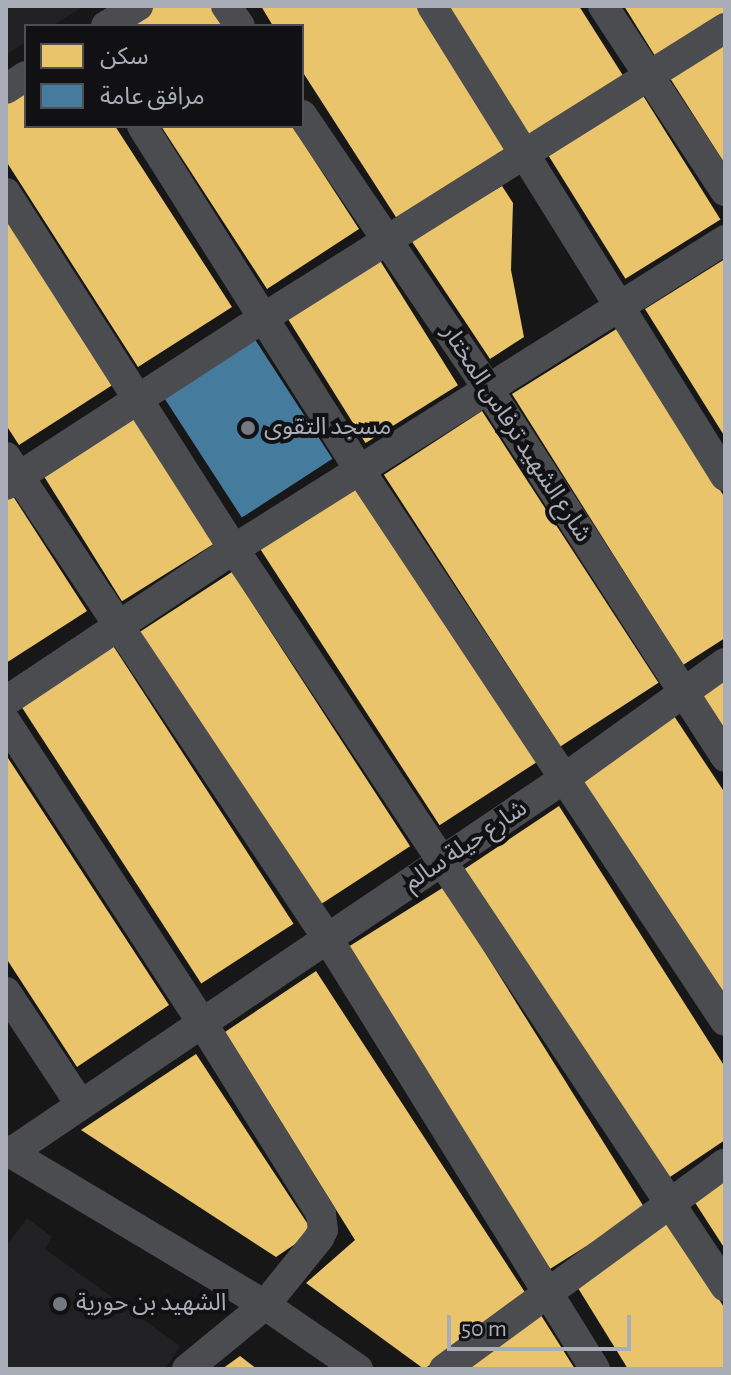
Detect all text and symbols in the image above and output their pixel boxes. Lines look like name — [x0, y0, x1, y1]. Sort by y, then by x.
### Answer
legend — [24, 24, 304, 128]
text: سكن — [100, 45, 149, 69]
text: مرافق عامة — [100, 85, 205, 109]
street label: شارع الشهيد ترفاس المختار — [435, 320, 597, 548]
place label: مسجد التقوى — [264, 414, 391, 442]
marker: مسجد التقوى — [239, 419, 257, 437]
street label: شارع حيلة سالم — [399, 794, 533, 898]
place label: الشهيد بن حورية — [76, 1290, 227, 1318]
marker: الشهيد بن حورية — [51, 1295, 69, 1313]
scale bar — [451, 1299, 635, 1349]
text: 50 m — [461, 1317, 507, 1341]

